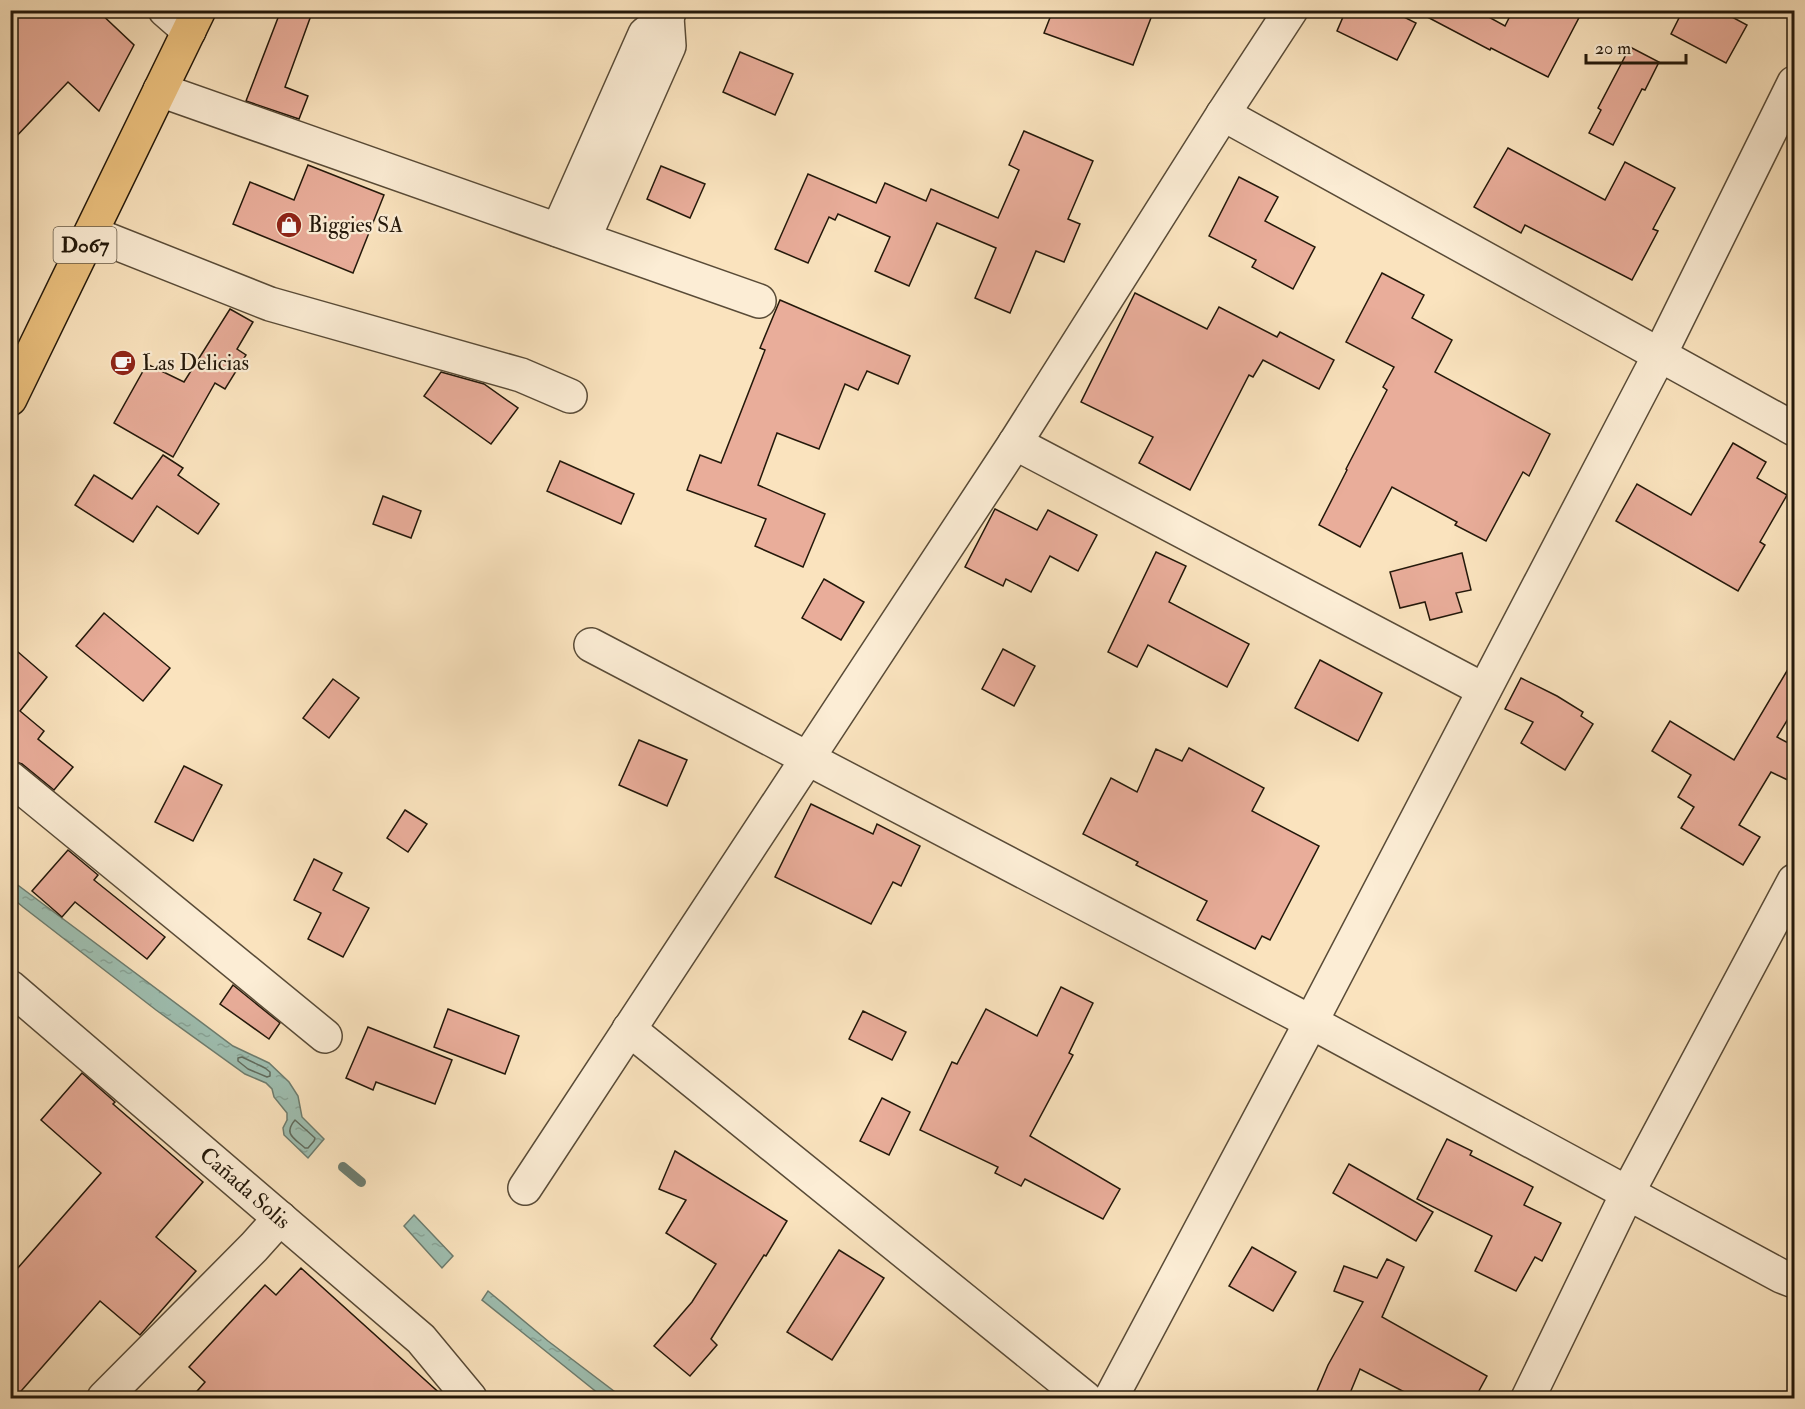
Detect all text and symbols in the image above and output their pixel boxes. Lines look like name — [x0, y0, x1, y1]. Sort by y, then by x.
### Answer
scale bar — [1586, 27, 1686, 65]
text: 20 m — [1595, 37, 1631, 60]
shop icon: Biggies SA — [274, 210, 304, 240]
place label: Biggies SA — [308, 211, 403, 239]
road number: D067 — [54, 227, 116, 263]
cafe icon: Las Delicias — [108, 348, 138, 378]
place label: Las Delicias — [142, 349, 249, 377]
street label: Cañada Solis — [194, 1141, 296, 1235]

